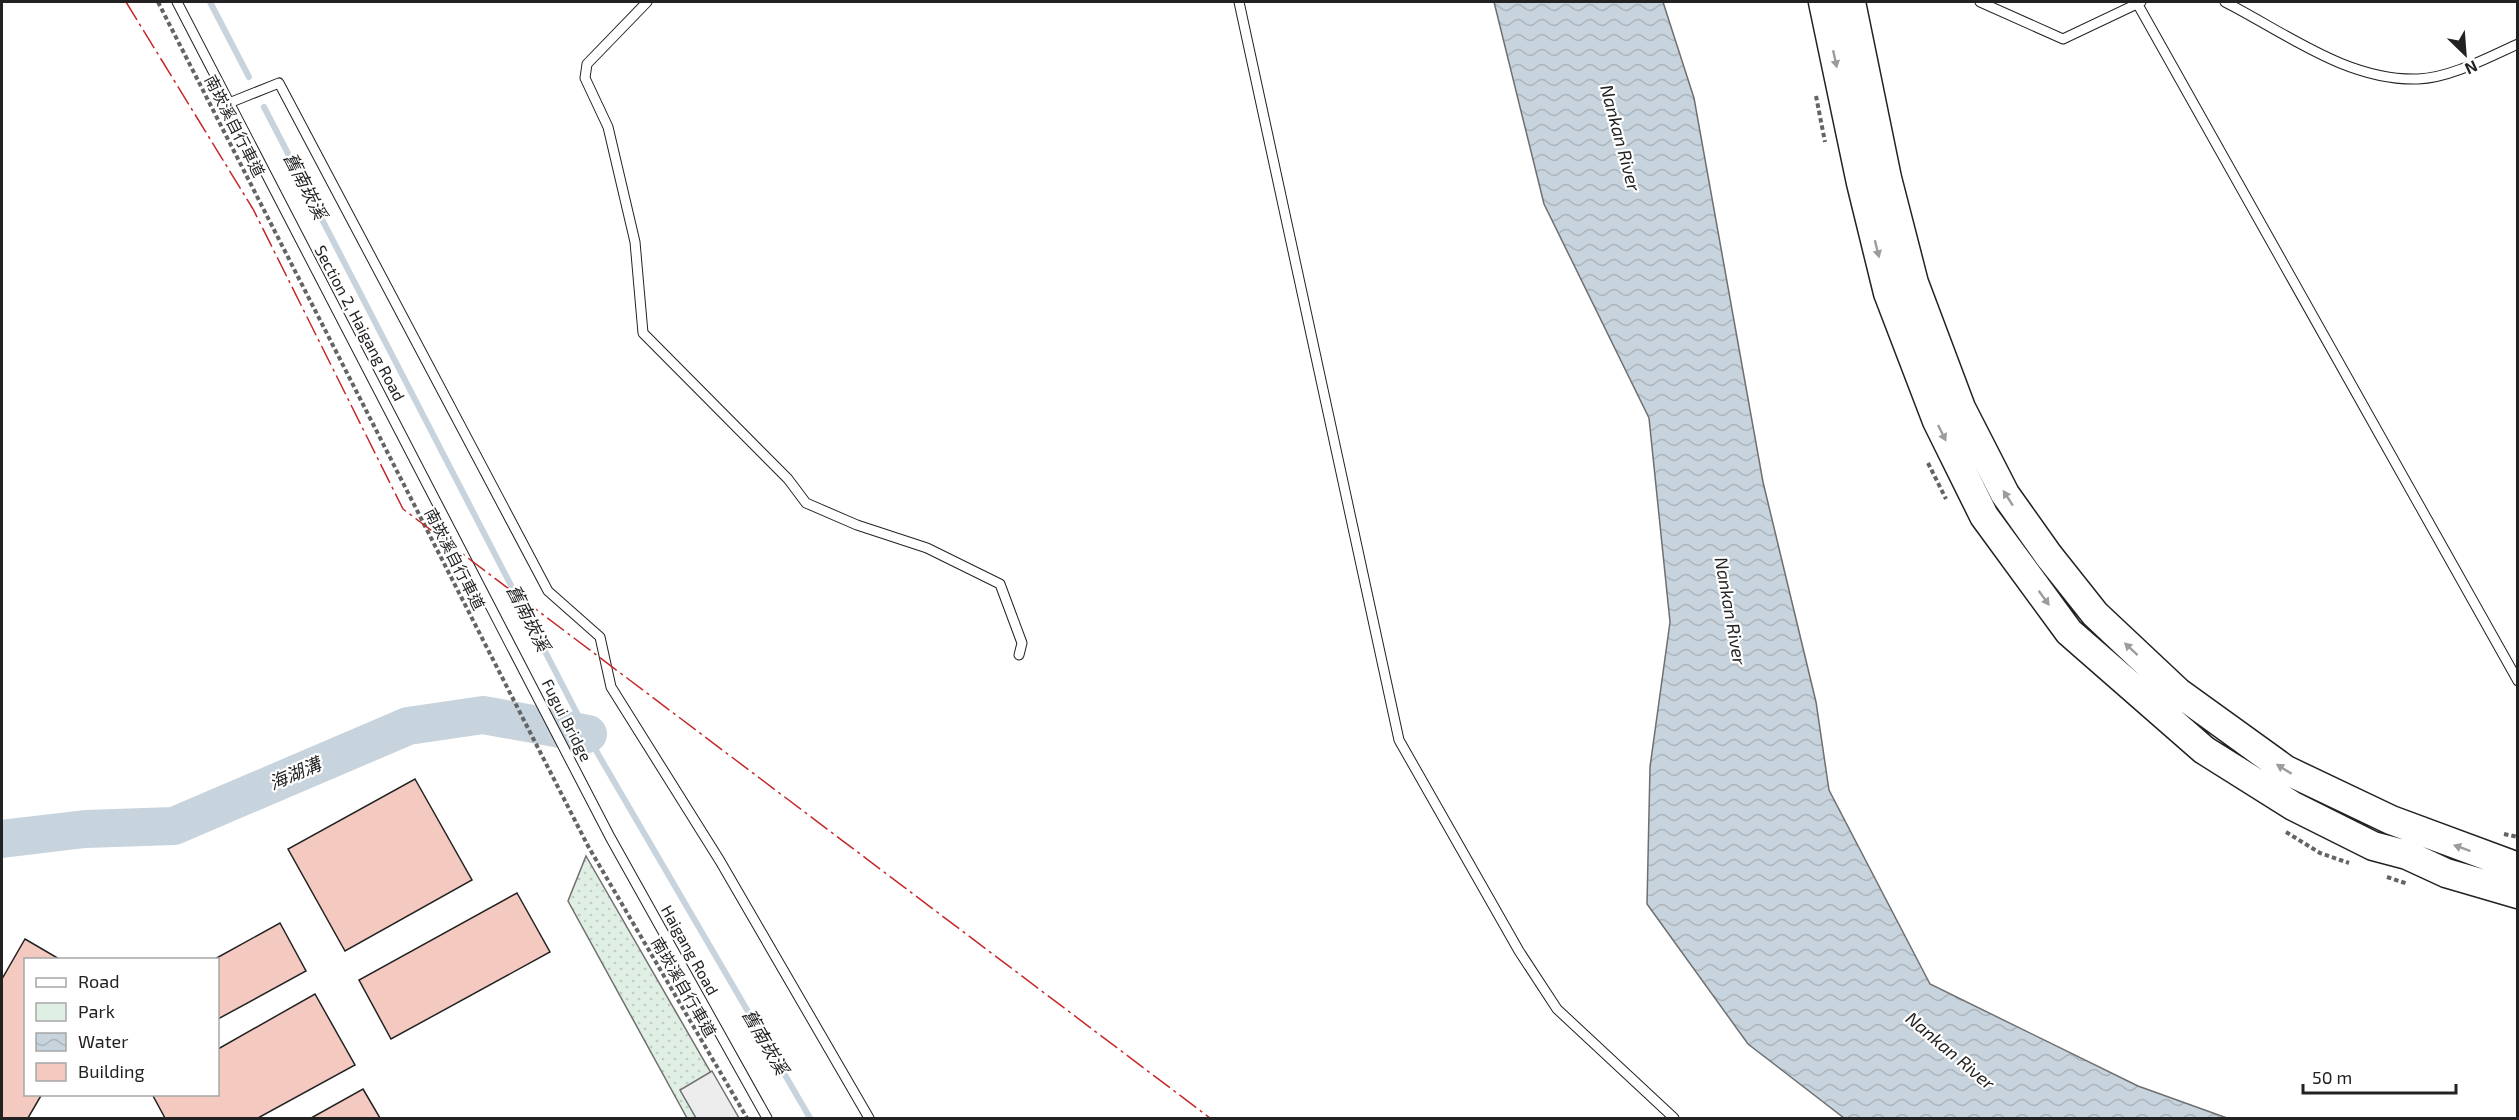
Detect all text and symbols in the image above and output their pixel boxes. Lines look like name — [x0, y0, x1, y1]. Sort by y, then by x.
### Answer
north arrow — [2435, 24, 2495, 84]
one-way arrow — [1831, 50, 1840, 69]
text: N — [2462, 57, 2481, 79]
street label: 南崁溪自行車道 — [202, 72, 269, 180]
water label: Nankan River — [1596, 82, 1646, 194]
water label: 舊南崁溪 — [280, 148, 333, 225]
one-way arrow — [1873, 240, 1883, 258]
street label: Section 2, Haigang Road — [311, 242, 410, 404]
one-way arrow — [1938, 424, 1947, 441]
one-way arrow — [2003, 490, 2014, 506]
street label: 南崁溪自行車道 — [422, 505, 489, 613]
water label: Nankan River — [1711, 555, 1751, 667]
water label: 舊南崁溪 — [503, 580, 556, 657]
one-way arrow — [2038, 590, 2050, 605]
one-way arrow — [2125, 642, 2139, 656]
street label: Fugui Bridge — [539, 675, 596, 764]
water label: 海湖溝 — [265, 751, 327, 794]
one-way arrow — [2276, 763, 2293, 774]
one-way arrow — [2453, 843, 2471, 852]
street label: Haigang Road — [658, 902, 723, 998]
street label: 南崁溪自行車道 — [648, 933, 721, 1040]
legend — [24, 958, 219, 1096]
text: Road — [78, 970, 119, 992]
text: Park — [78, 1000, 115, 1022]
water label: 舊南崁溪 — [738, 1005, 795, 1081]
water label: Nankan River — [1902, 1007, 2000, 1094]
text: Water — [78, 1030, 128, 1052]
scale bar — [2303, 1057, 2456, 1095]
text: Building — [78, 1060, 145, 1082]
text: 50 m — [2312, 1066, 2352, 1088]

